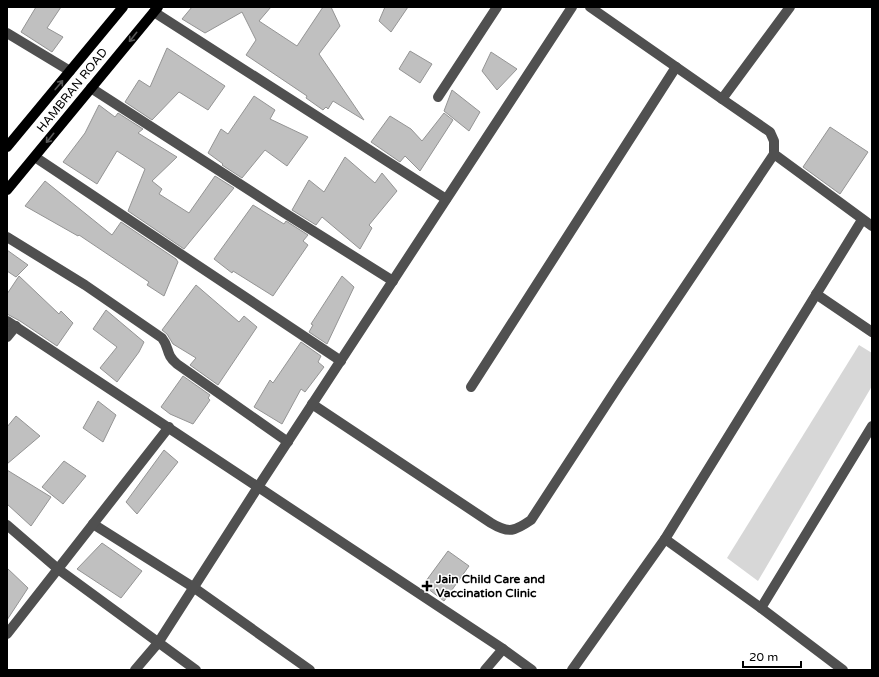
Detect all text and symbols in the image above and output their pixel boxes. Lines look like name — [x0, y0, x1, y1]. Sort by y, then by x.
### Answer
one-way arrow — [129, 32, 137, 43]
street label: HAMBRAN ROAD — [34, 45, 110, 135]
one-way arrow — [54, 79, 63, 90]
one-way arrow — [46, 132, 55, 143]
place label: Jain Child Care and Vaccination Clinic — [435, 572, 545, 600]
marker: Jain Child Care and Vaccination Clinic — [421, 580, 433, 592]
scale bar — [743, 643, 801, 669]
text: 20 m — [749, 650, 778, 664]

